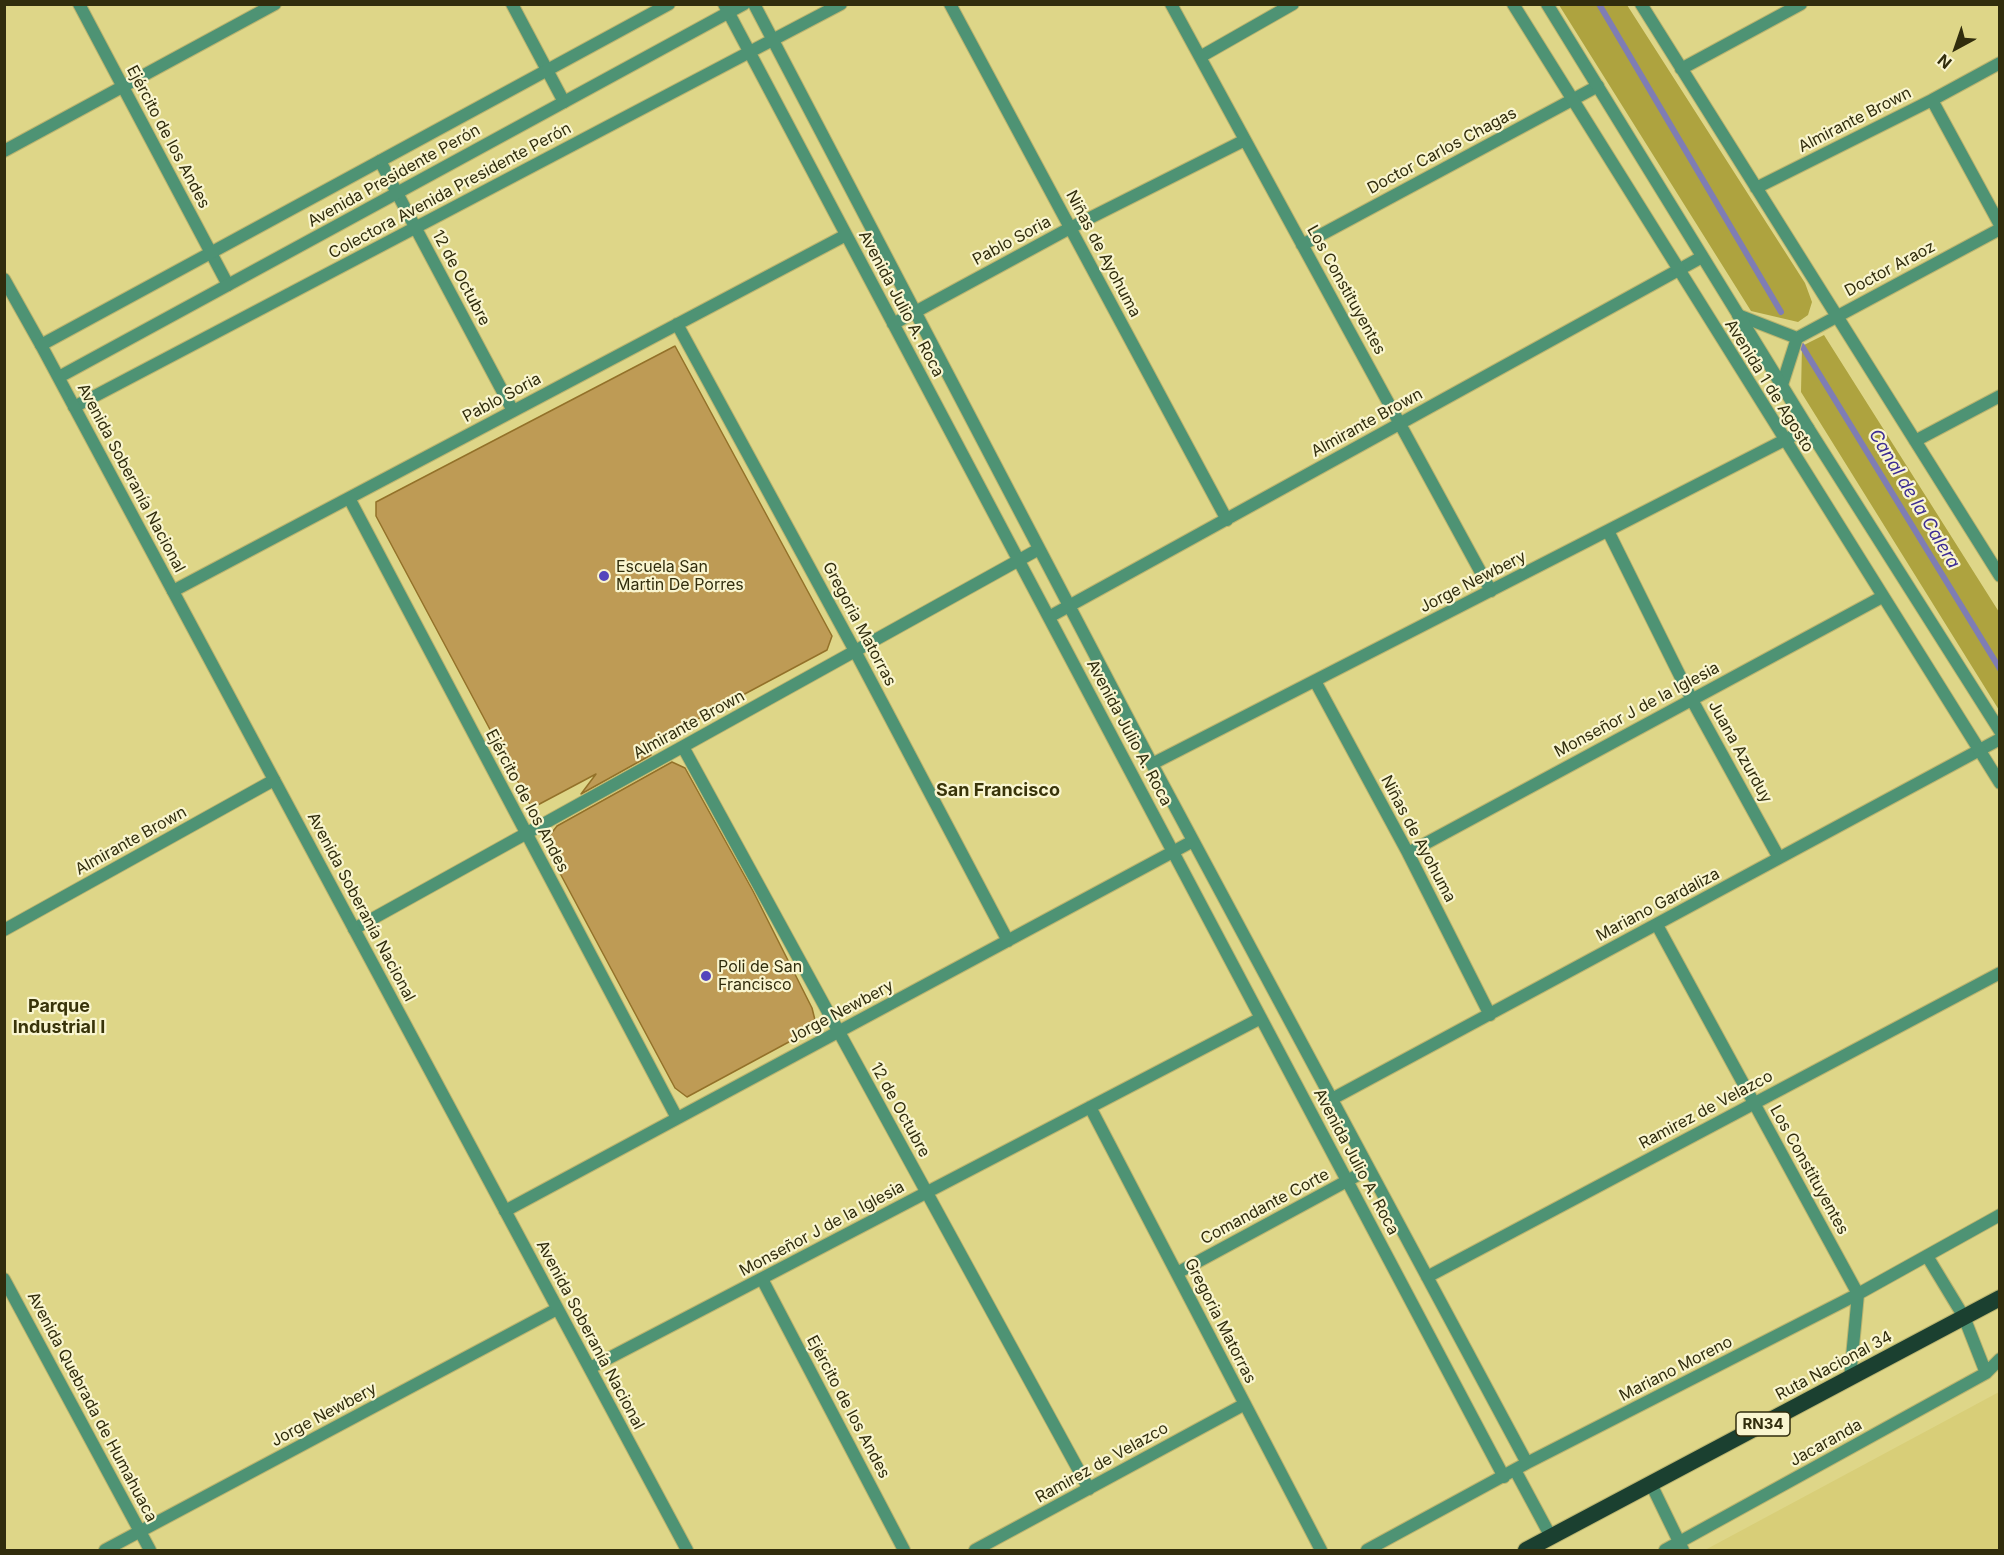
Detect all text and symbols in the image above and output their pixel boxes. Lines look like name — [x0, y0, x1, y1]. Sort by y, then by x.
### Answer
north arrow — [1926, 18, 1986, 78]
text: N — [1933, 50, 1956, 73]
street label: Ejército de los Andes — [122, 62, 214, 212]
street label: Almirante Brown — [1795, 83, 1915, 157]
street label: Doctor Carlos Chagas — [1364, 104, 1520, 198]
street label: Colectora Avenida Presidente Perón — [326, 119, 574, 263]
street label: Avenida Presidente Perón — [305, 121, 483, 231]
street label: Niñas de Ayohuma — [1061, 187, 1145, 321]
street label: Pablo Soria — [970, 212, 1054, 270]
street label: Los Constituyentes — [1302, 222, 1390, 358]
street label: 12 de Octubre — [428, 227, 494, 329]
street label: Avenida Julio A. Roca — [854, 227, 948, 381]
street label: Doctor Araoz — [1841, 237, 1939, 301]
street label: Avenida 1 de Agosto — [1720, 316, 1818, 456]
street label: Pablo Soria — [460, 369, 544, 427]
street label: Avenida Soberanía Nacional — [73, 380, 189, 576]
street label: Almirante Brown — [1308, 384, 1426, 462]
water label: Canal de la Calera — [1864, 425, 1964, 573]
street label: Jorge Newbery — [1417, 547, 1529, 617]
place label: Escuela San Martin De Porres — [616, 557, 744, 595]
street label: Gregoria Matorras — [818, 559, 900, 689]
marker: Escuela San Martin De Porres — [597, 569, 611, 583]
street label: Avenida Julio A. Roca — [1082, 656, 1176, 810]
street label: Monseñor J de la Iglesia — [1551, 658, 1723, 762]
street label: Almirante Brown — [630, 686, 748, 764]
street label: Juana Azurduy — [1704, 698, 1776, 806]
street label: Ejército de los Andes — [481, 726, 573, 876]
street label: Niñas de Ayohuma — [1376, 772, 1460, 906]
district label: San Francisco — [936, 780, 1060, 802]
street label: Almirante Brown — [72, 802, 190, 880]
street label: Avenida Soberanía Nacional — [303, 809, 419, 1005]
street label: Mariano Gardaliza — [1593, 864, 1723, 946]
place label: Poli de San Francisco — [718, 957, 802, 995]
marker: Poli de San Francisco — [699, 969, 713, 983]
street label: Jorge Newbery — [785, 976, 897, 1048]
district label: Parque Industrial I — [13, 996, 105, 1038]
street label: 12 de Octubre — [866, 1059, 934, 1161]
street label: Ramirez de Velazco — [1636, 1067, 1776, 1153]
street label: Avenida Julio A. Roca — [1309, 1085, 1403, 1239]
street label: Los Constituyentes — [1765, 1102, 1853, 1238]
street label: Comandante Corte — [1197, 1165, 1333, 1249]
street label: Monseñor J de la Iglesia — [736, 1177, 908, 1281]
street label: Avenida Soberanía Nacional — [532, 1237, 648, 1433]
street label: Gregoria Matorras — [1180, 1255, 1260, 1387]
street label: Avenida Quebrada de Humahuaca — [23, 1289, 161, 1525]
street label: Ruta Nacional 34 — [1772, 1327, 1896, 1405]
street label: Ejército de los Andes — [802, 1332, 894, 1482]
street label: Mariano Moreno — [1616, 1332, 1736, 1406]
street label: Jorge Newbery — [268, 1379, 380, 1451]
road number: RN34 — [1736, 1412, 1790, 1436]
street label: Jacaranda — [1787, 1415, 1865, 1471]
street label: Ramirez de Velazco — [1032, 1419, 1172, 1507]

